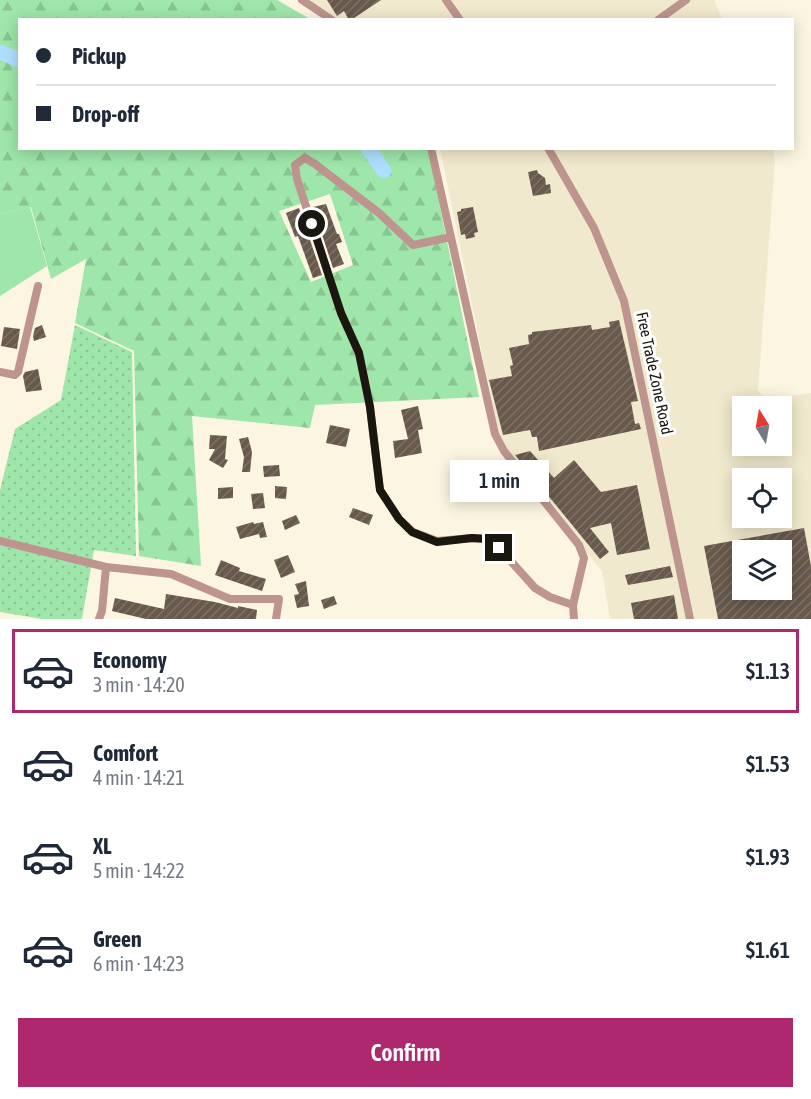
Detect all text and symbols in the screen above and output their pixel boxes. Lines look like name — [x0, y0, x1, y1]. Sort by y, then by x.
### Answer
text: Pickup — [72, 43, 127, 69]
text: Drop-off — [72, 101, 139, 127]
route start — [298, 210, 325, 237]
street label: Free Trade Zone Road — [633, 310, 677, 436]
north arrow — [732, 396, 792, 456]
map controls — [732, 396, 792, 600]
callout: 1 min — [450, 461, 548, 503]
button: locate — [732, 468, 792, 528]
text: 1 min — [479, 469, 520, 492]
route end — [485, 534, 512, 561]
button: layers — [732, 540, 792, 600]
icon: car — [21, 644, 75, 698]
text: Economy — [93, 647, 167, 673]
text: $1.13 — [746, 658, 790, 684]
text: 3 min · 14:20 — [93, 673, 185, 696]
icon: car — [21, 737, 75, 791]
text: Comfort — [93, 740, 158, 766]
text: $1.53 — [746, 751, 790, 777]
text: 4 min · 14:21 — [93, 766, 185, 789]
icon: car — [21, 830, 75, 884]
text: XL — [93, 833, 111, 859]
text: $1.93 — [746, 844, 790, 870]
text: 5 min · 14:22 — [93, 859, 185, 882]
icon: car — [21, 923, 75, 977]
text: Green — [93, 926, 142, 952]
text: $1.61 — [746, 937, 790, 963]
text: 6 min · 14:23 — [93, 952, 185, 975]
button: Confirm — [18, 1018, 793, 1087]

